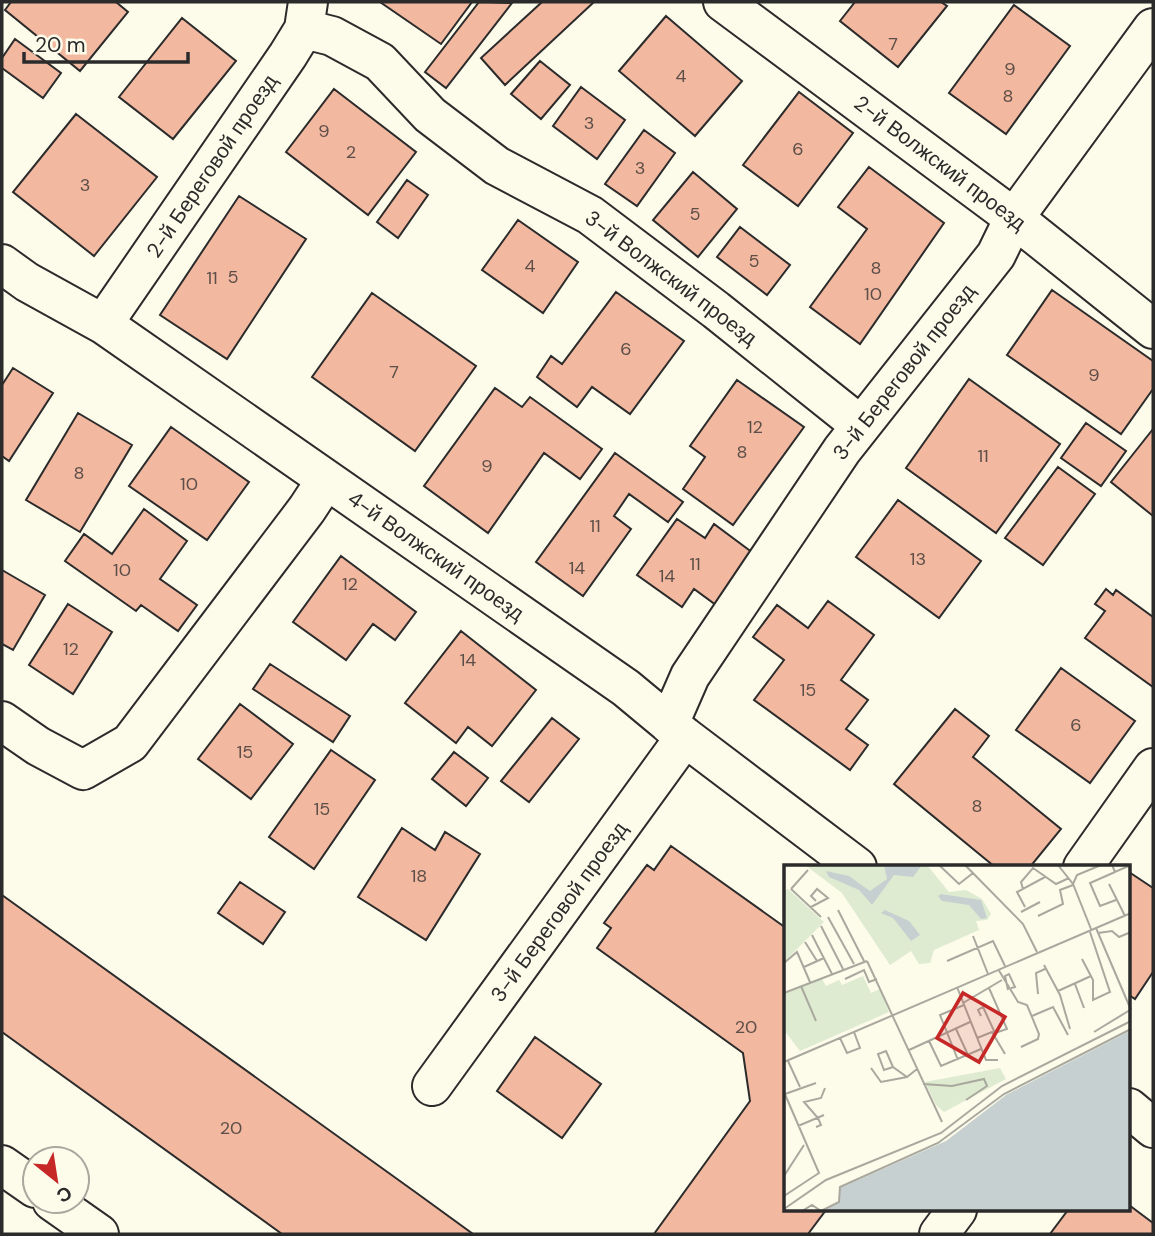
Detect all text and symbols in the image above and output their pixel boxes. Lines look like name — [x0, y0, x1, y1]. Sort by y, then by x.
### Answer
scale bar — [24, 21, 189, 65]
text: 20 m — [35, 31, 86, 59]
house number: 7 — [888, 32, 898, 56]
house number: 9 — [1004, 57, 1016, 81]
house number: 4 — [676, 64, 687, 88]
street label: 2-й Береговой проезд — [140, 69, 284, 263]
house number: 8 — [1003, 84, 1013, 108]
street label: 2-й Волжский проезд — [848, 89, 1032, 237]
house number: 3 — [584, 111, 594, 135]
house number: 9 — [318, 119, 330, 143]
house number: 6 — [792, 137, 804, 161]
house number: 2 — [346, 140, 356, 164]
house number: 3 — [635, 156, 645, 180]
house number: 3 — [80, 173, 90, 197]
house number: 5 — [690, 202, 700, 226]
street label: 3-й Волжский проезд — [579, 204, 763, 352]
house number: 5 — [749, 249, 759, 273]
house number: 4 — [525, 254, 536, 278]
house number: 8 — [871, 256, 881, 280]
house number: 5 — [228, 265, 238, 289]
house number: 11 — [206, 266, 218, 290]
street label: 3-й Береговой проезд — [826, 278, 982, 466]
house number: 10 — [864, 282, 882, 306]
house number: 6 — [620, 337, 632, 361]
house number: 7 — [389, 360, 399, 384]
house number: 9 — [1088, 363, 1100, 387]
house number: 12 — [747, 415, 763, 439]
house number: 8 — [737, 440, 747, 464]
house number: 11 — [977, 444, 989, 468]
house number: 9 — [481, 454, 493, 478]
house number: 8 — [74, 461, 84, 485]
house number: 10 — [180, 472, 198, 496]
street label: 4-й Волжский проезд — [342, 485, 530, 627]
house number: 11 — [589, 514, 601, 538]
house number: 13 — [910, 547, 926, 571]
house number: 11 — [689, 552, 701, 576]
house number: 14 — [569, 556, 585, 580]
house number: 10 — [113, 558, 131, 582]
house number: 14 — [659, 564, 675, 588]
house number: 12 — [342, 572, 358, 596]
house number: 12 — [63, 637, 79, 661]
house number: 14 — [460, 648, 476, 672]
house number: 15 — [800, 678, 816, 702]
house number: 6 — [1070, 713, 1082, 737]
house number: 15 — [237, 740, 253, 764]
house number: 8 — [972, 794, 982, 818]
house number: 15 — [314, 797, 330, 821]
street label: 3-й Береговой проезд — [484, 816, 634, 1008]
house number: 18 — [411, 864, 427, 888]
inset map — [784, 865, 1130, 1212]
house number: 20 — [735, 1015, 757, 1039]
house number: 20 — [220, 1116, 242, 1140]
north arrow — [21, 1145, 91, 1215]
text: С — [52, 1180, 76, 1209]

